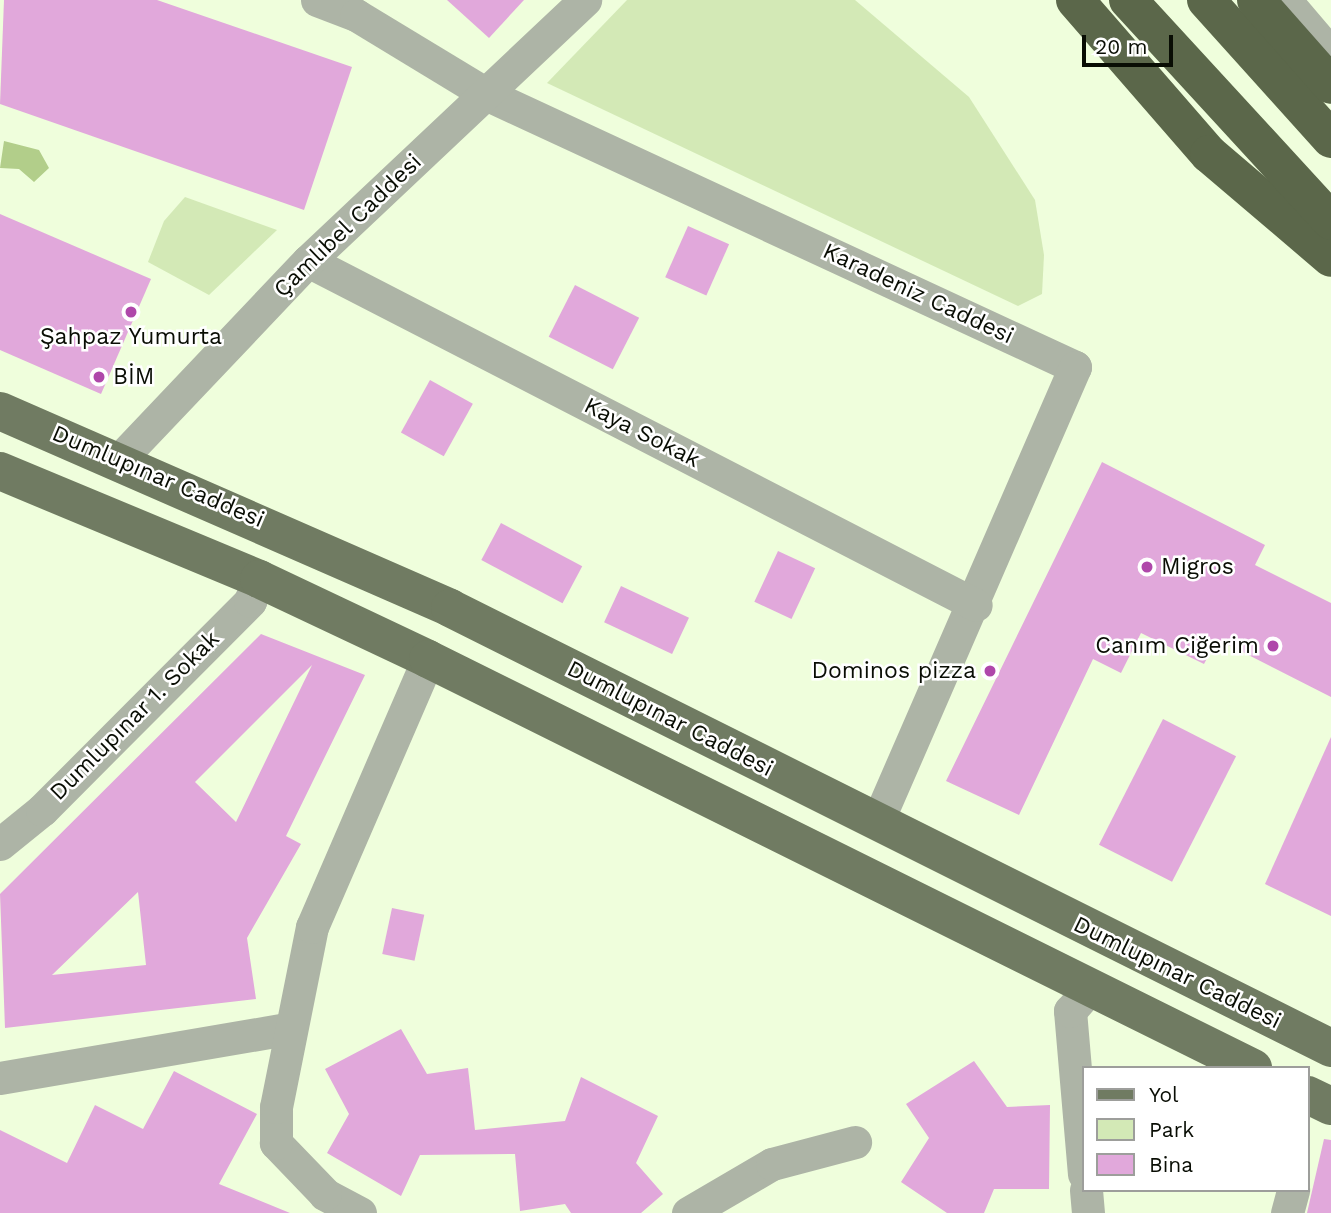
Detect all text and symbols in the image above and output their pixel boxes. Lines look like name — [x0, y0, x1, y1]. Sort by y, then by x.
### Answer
scale bar — [1086, 21, 1177, 65]
text: 20 m — [1095, 34, 1147, 59]
street label: Çamlıbel Caddesi — [268, 148, 428, 304]
street label: Karadeniz Caddesi — [818, 238, 1018, 350]
marker: Şahpaz Yumurta — [123, 304, 139, 320]
place label: Şahpaz Yumurta — [40, 323, 222, 351]
place label: BİM — [113, 363, 154, 391]
marker: BİM — [91, 369, 107, 385]
street label: Kaya Sokak — [579, 392, 705, 474]
street label: Dumlupınar Caddesi — [48, 420, 268, 534]
place label: Migros — [1161, 553, 1234, 581]
marker: Migros — [1139, 559, 1155, 575]
street label: Dumlupınar 1. Sokak — [44, 625, 226, 807]
place label: Canım Ciğerim — [1095, 632, 1259, 660]
marker: Canım Ciğerim — [1265, 638, 1281, 654]
street label: Dumlupınar Caddesi — [562, 655, 778, 783]
place label: Dominos pizza — [811, 657, 976, 685]
marker: Dominos pizza — [982, 663, 998, 679]
street label: Dumlupınar Caddesi — [1068, 911, 1286, 1035]
legend — [1082, 1066, 1310, 1192]
text: Yol — [1149, 1082, 1179, 1107]
text: Park — [1149, 1117, 1194, 1142]
text: Bina — [1149, 1152, 1193, 1177]

